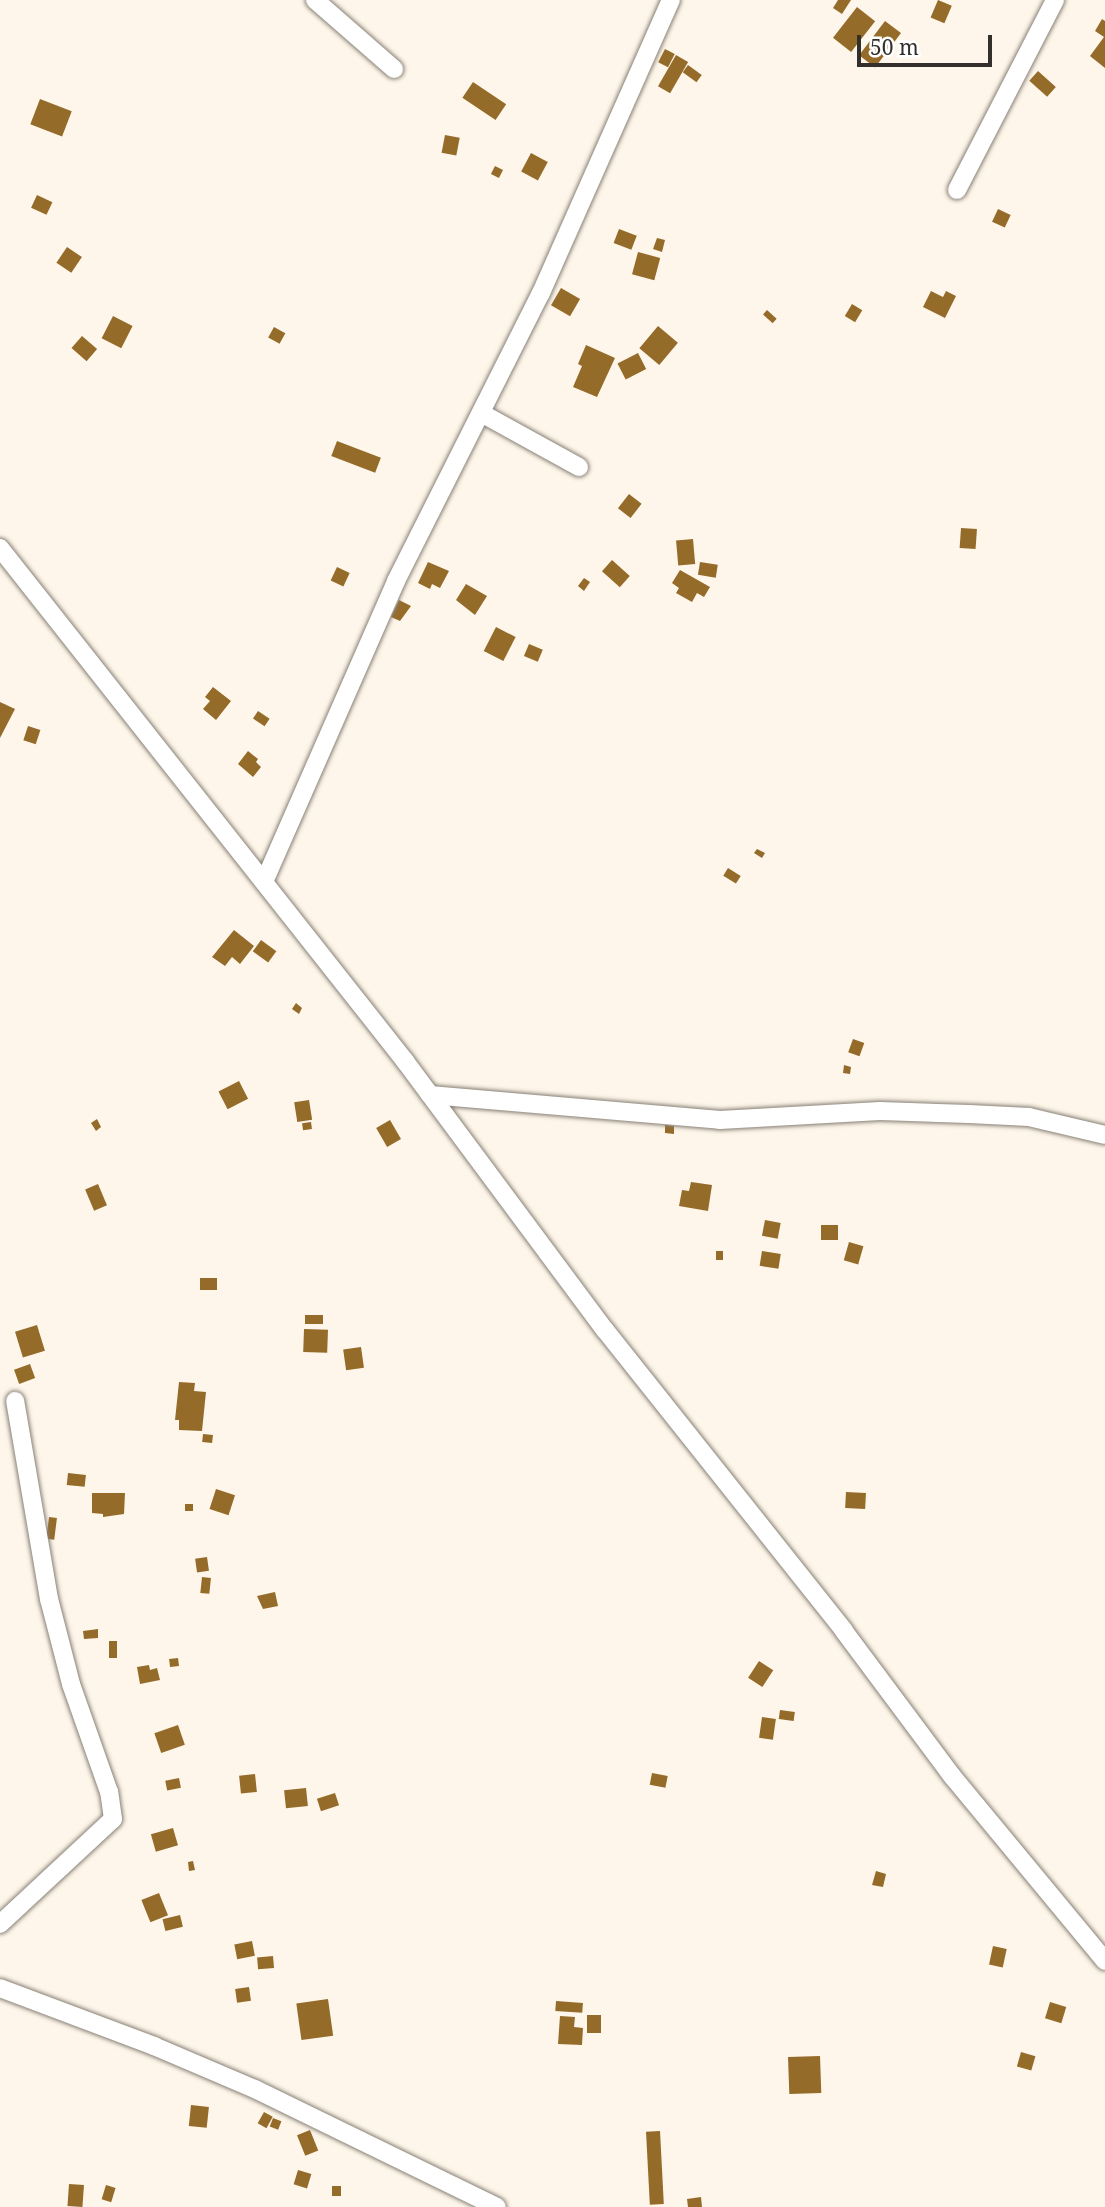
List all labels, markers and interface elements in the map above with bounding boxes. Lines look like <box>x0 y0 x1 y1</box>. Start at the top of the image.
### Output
scale bar <box>860 21 995 65</box>
text: 50 m <box>870 33 919 61</box>

